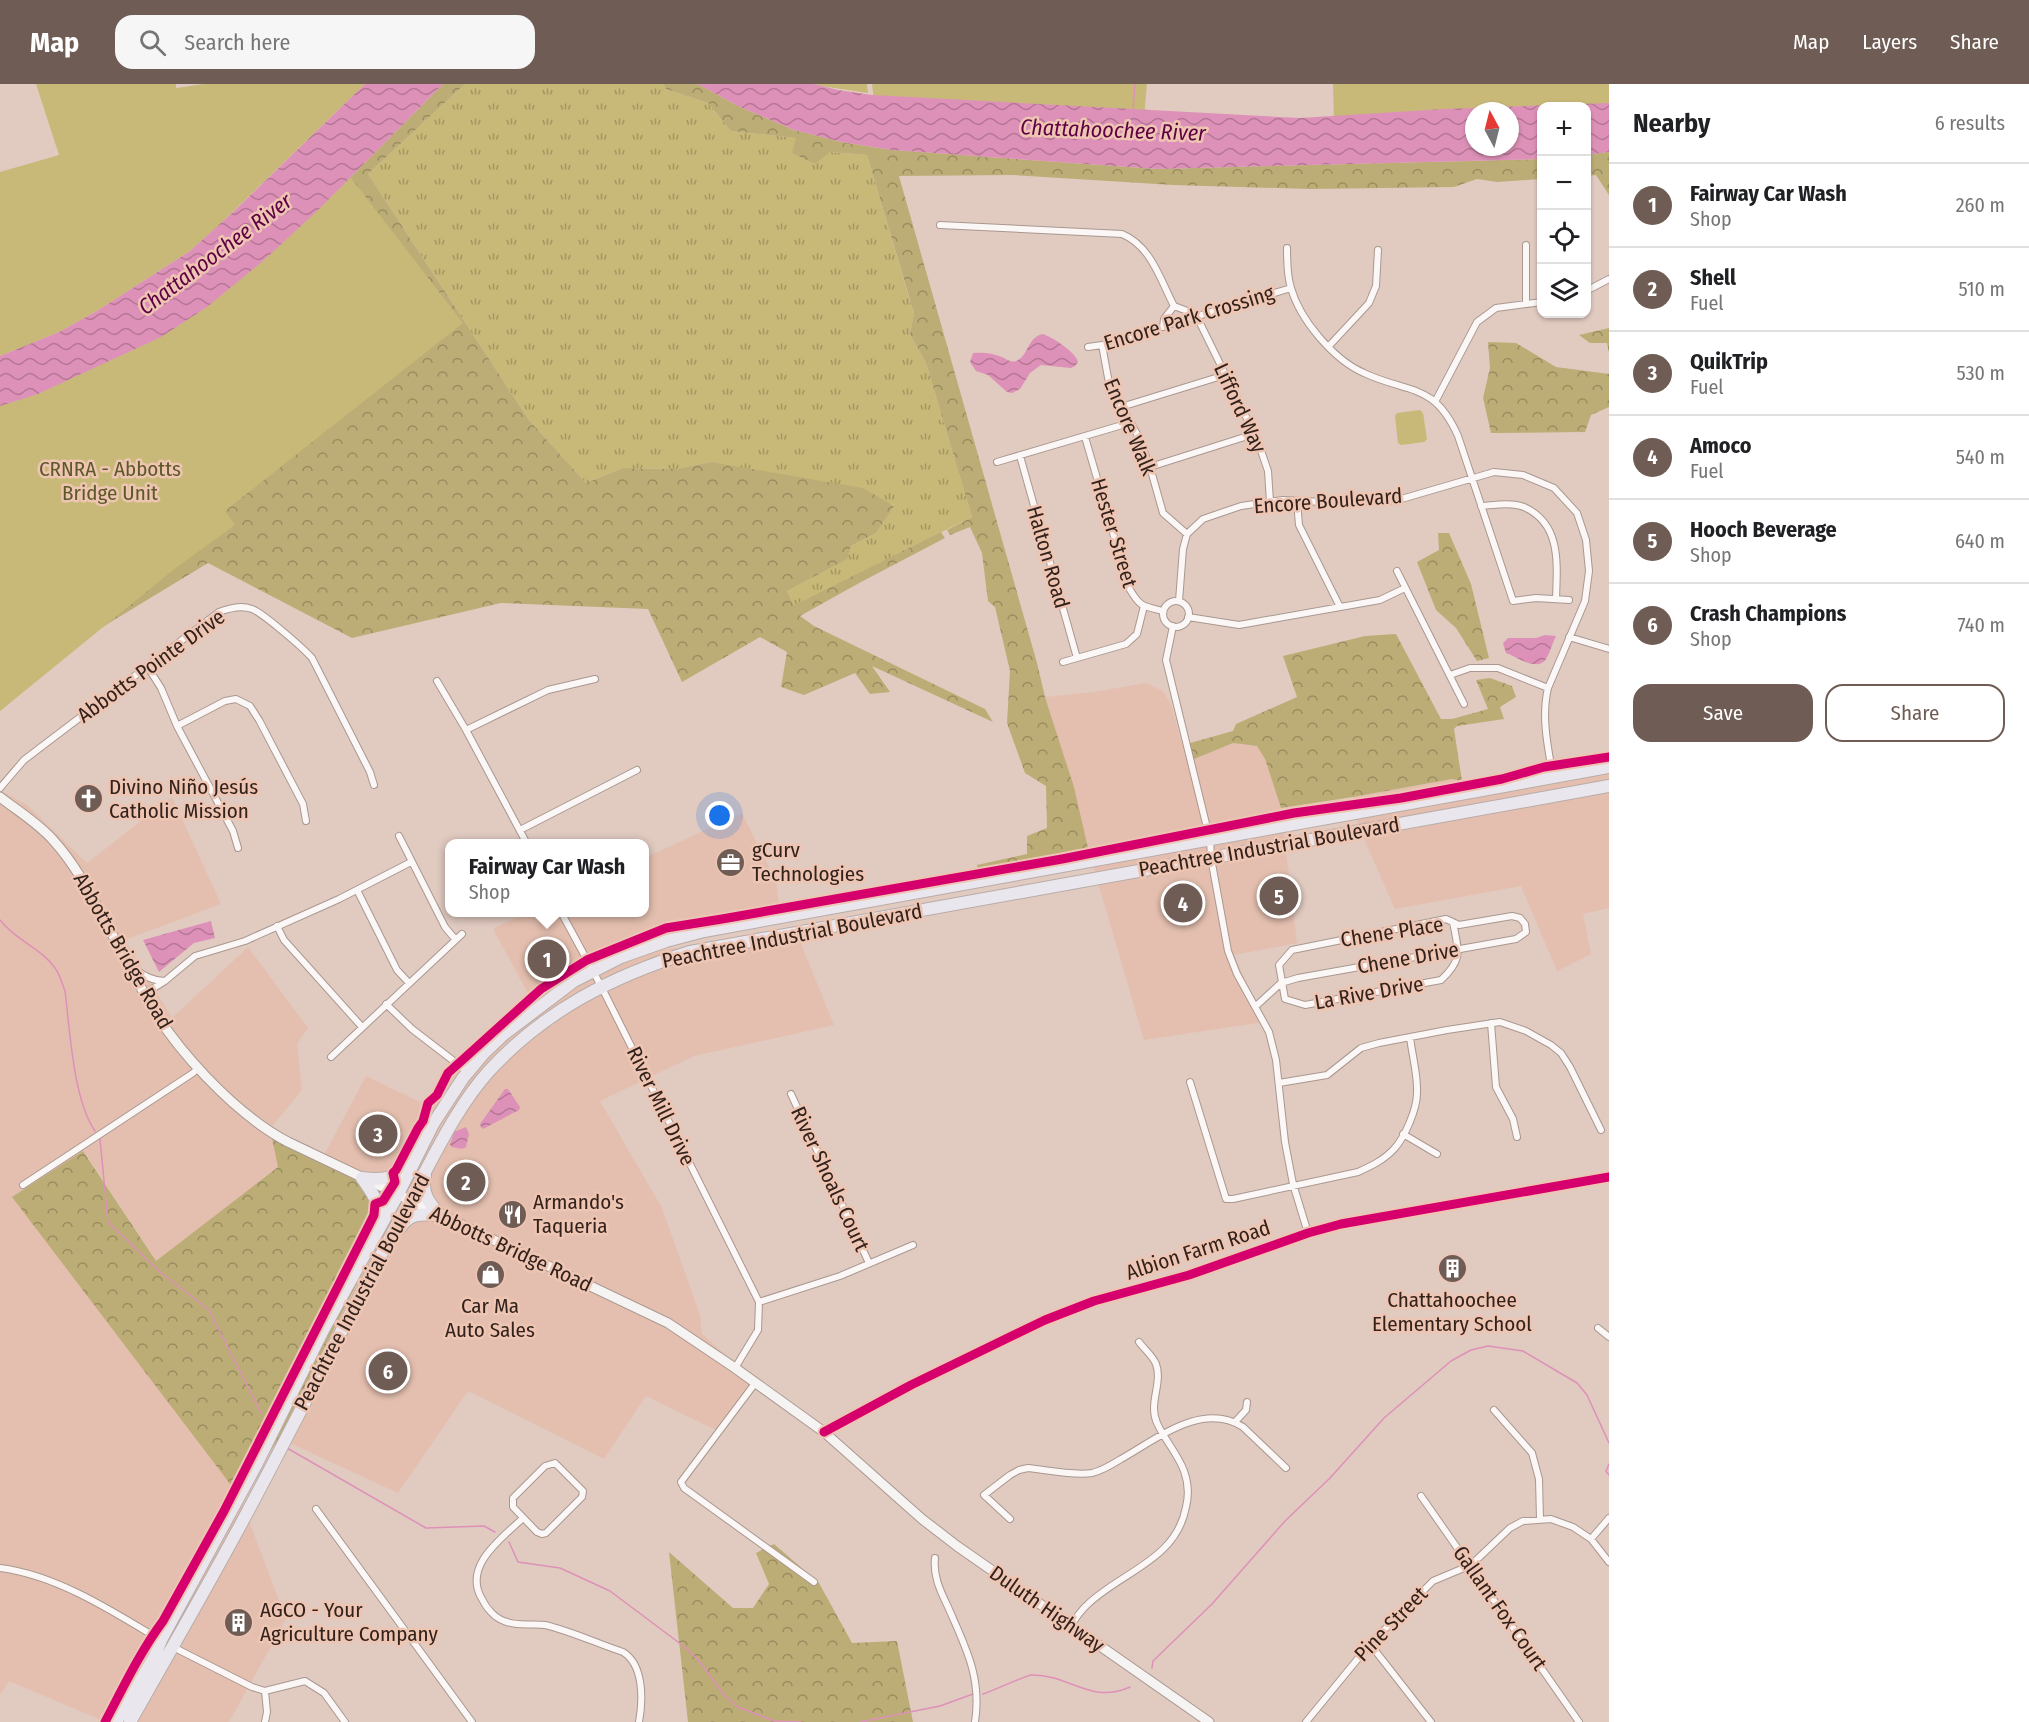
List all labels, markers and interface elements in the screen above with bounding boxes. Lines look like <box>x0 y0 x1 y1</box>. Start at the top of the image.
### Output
search box <box>115 15 535 69</box>
text: Map <box>30 26 79 59</box>
icon: search <box>136 26 169 59</box>
text: Search here <box>184 29 290 56</box>
text: Map <box>1793 29 1829 55</box>
text: Layers <box>1862 29 1917 55</box>
text: Share <box>1950 29 1999 55</box>
north arrow <box>1465 102 1519 156</box>
map controls <box>1537 102 1591 318</box>
button: + <box>1537 102 1591 156</box>
text: Nearby <box>1633 108 1710 139</box>
text: 6 results <box>1935 111 2005 135</box>
water label: Chattahoochee River <box>1020 113 1208 147</box>
button: − <box>1537 156 1591 210</box>
text: Fairway Car Wash <box>1690 180 1847 207</box>
water label: Chattahoochee River <box>133 187 298 321</box>
text: 1 <box>1648 193 1657 217</box>
text: 260 m <box>1956 193 2005 217</box>
text: Shop <box>1690 207 1732 231</box>
button: locate <box>1537 210 1591 264</box>
button: layers <box>1537 264 1591 318</box>
text: Shell <box>1690 264 1736 291</box>
text: 2 <box>1648 277 1657 301</box>
text: 510 m <box>1959 277 2005 301</box>
street label: Encore Park Crossing <box>1101 280 1277 356</box>
text: Fuel <box>1690 291 1724 315</box>
text: QuikTrip <box>1690 348 1768 375</box>
street label: Lifford Way <box>1208 359 1272 457</box>
text: 3 <box>1648 361 1657 385</box>
text: 530 m <box>1956 361 2005 385</box>
street label: Encore Walk <box>1098 375 1162 480</box>
text: Fuel <box>1690 375 1724 399</box>
text: Amoco <box>1690 432 1751 459</box>
text: 4 <box>1647 445 1658 469</box>
text: 540 m <box>1956 445 2005 469</box>
park label: CRNRA - Abbotts Bridge Unit <box>39 456 181 506</box>
text: Fuel <box>1690 459 1724 483</box>
street label: Hester Street <box>1085 475 1143 591</box>
street label: Encore Boulevard <box>1253 483 1403 519</box>
street label: Halton Road <box>1021 503 1075 611</box>
text: Hooch Beverage <box>1690 516 1837 543</box>
text: 5 <box>1648 529 1657 553</box>
text: 640 m <box>1955 529 2005 553</box>
text: Shop <box>1690 543 1732 567</box>
text: Crash Champions <box>1690 600 1846 627</box>
street label: Abbotts Pointe Drive <box>72 604 230 728</box>
text: 6 <box>1647 613 1658 637</box>
text: 740 m <box>1957 613 2005 637</box>
text: Shop <box>1690 627 1732 651</box>
button: Save <box>1633 684 1813 742</box>
button: Share <box>1825 684 2005 742</box>
place label: Divino Niño Jesús Catholic Mission <box>109 774 258 824</box>
church icon: Divino Niño Jesús Catholic Mission <box>72 783 104 815</box>
your location <box>705 801 734 830</box>
street label: Peachtree Industrial Boulevard <box>1136 811 1402 883</box>
place label: gCurv Technologies <box>752 837 864 887</box>
popup <box>445 839 649 917</box>
office icon: gCurv Technologies <box>715 846 747 878</box>
text: Fairway Car Wash <box>469 853 625 880</box>
street label: Abbotts Bridge Road <box>68 868 178 1034</box>
pin: 5 <box>1260 874 1298 918</box>
text: Shop <box>469 880 510 904</box>
pin: 4 <box>1164 880 1202 926</box>
street label: Peachtree Industrial Boulevard <box>660 898 924 974</box>
street label: Chene Place <box>1339 911 1445 953</box>
pin: 1 <box>528 936 566 982</box>
street label: Chene Drive <box>1355 936 1461 980</box>
street label: La Rive Drive <box>1313 971 1425 1015</box>
street label: River Mill Drive <box>621 1042 701 1170</box>
street label: River Shoals Court <box>785 1102 875 1256</box>
pin: 3 <box>358 1112 398 1156</box>
pin: 2 <box>446 1160 486 1204</box>
street label: Peachtree Industrial Boulevard <box>288 1169 436 1415</box>
place label: Armando's Taqueria <box>533 1189 624 1239</box>
restaurant icon: Armando's Taqueria <box>496 1198 528 1230</box>
street label: Abbotts Bridge Road <box>426 1200 596 1298</box>
street label: Albion Farm Road <box>1123 1214 1273 1286</box>
building icon: Chattahoochee Elementary School <box>1436 1253 1468 1285</box>
shop icon: Car Ma Auto Sales <box>474 1259 506 1291</box>
place label: Chattahoochee Elementary School <box>1372 1287 1532 1337</box>
place label: Car Ma Auto Sales <box>445 1293 535 1343</box>
pin: 6 <box>368 1348 408 1394</box>
street label: Gallant Fox Court <box>1447 1541 1553 1675</box>
street label: Duluth Highway <box>985 1560 1110 1659</box>
street label: Pine Street <box>1349 1581 1433 1667</box>
place label: AGCO - Your Agriculture Company <box>260 1597 438 1647</box>
building icon: AGCO - Your Agriculture Company <box>223 1606 255 1638</box>

